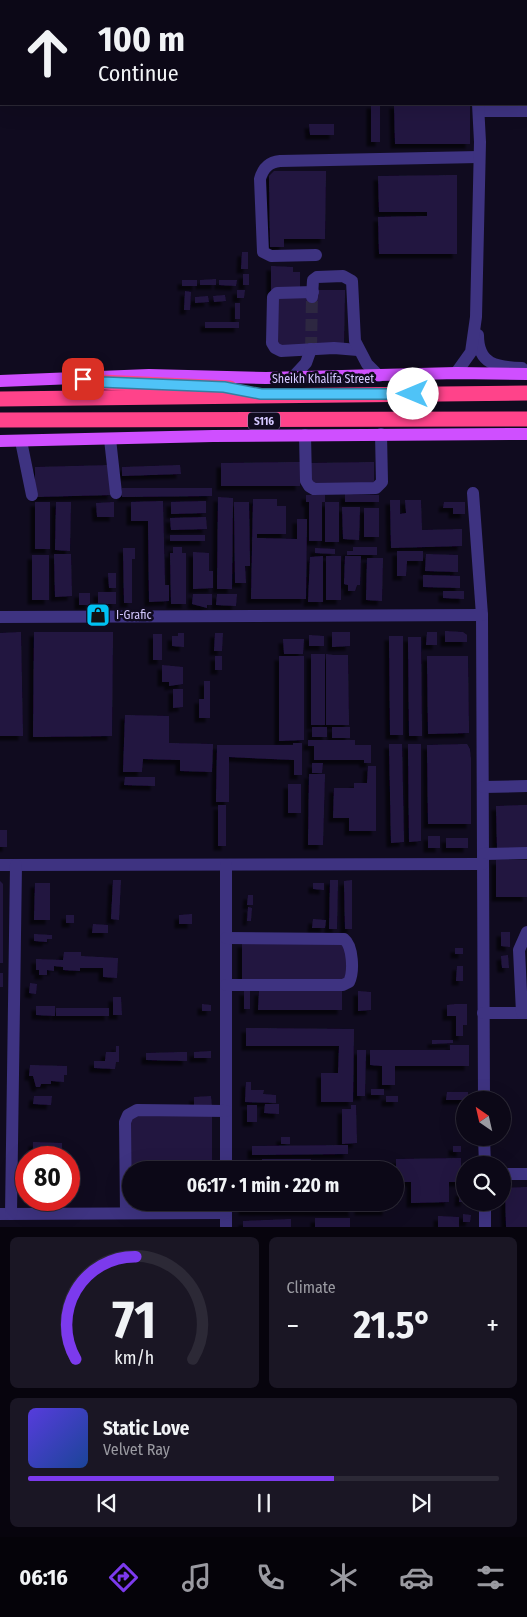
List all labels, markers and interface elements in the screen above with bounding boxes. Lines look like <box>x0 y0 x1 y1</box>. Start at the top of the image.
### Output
text: 100 m <box>98 18 185 60</box>
icon: ahead <box>15 20 80 85</box>
text: Continue <box>98 60 179 87</box>
pin <box>62 358 104 400</box>
icon: arrive <box>69 365 97 393</box>
position arrow <box>386 367 438 419</box>
street label: Sheikh Khalifa Street <box>272 372 374 386</box>
road number: S116 <box>248 412 280 430</box>
shop icon: I-Grafic <box>85 602 111 628</box>
place label: I-Grafic <box>116 608 152 622</box>
north arrow <box>456 1091 511 1146</box>
map controls <box>456 1091 511 1211</box>
speed limit sign: 80 <box>15 1146 80 1211</box>
button: search <box>456 1156 511 1211</box>
text: 06:17 · 1 min · 220 m <box>187 1174 339 1197</box>
text: Climate <box>287 1278 336 1297</box>
text: 71 <box>112 1289 156 1352</box>
text: 21.5° <box>354 1302 432 1348</box>
text: − <box>287 1309 299 1342</box>
text: + <box>486 1309 499 1342</box>
text: km/h <box>114 1347 154 1369</box>
text: Static Love <box>103 1417 190 1440</box>
text: Velvet Ray <box>103 1440 170 1459</box>
icon: previous <box>93 1489 121 1517</box>
icon: pause <box>250 1489 278 1517</box>
icon: next <box>407 1489 435 1517</box>
icon: directions <box>106 1560 141 1595</box>
icon: music <box>179 1560 214 1595</box>
icon: phone <box>253 1560 288 1595</box>
icon: climate <box>326 1560 361 1595</box>
icon: car <box>399 1560 434 1595</box>
icon: filters <box>473 1560 508 1595</box>
text: 06:16 <box>19 1564 68 1591</box>

